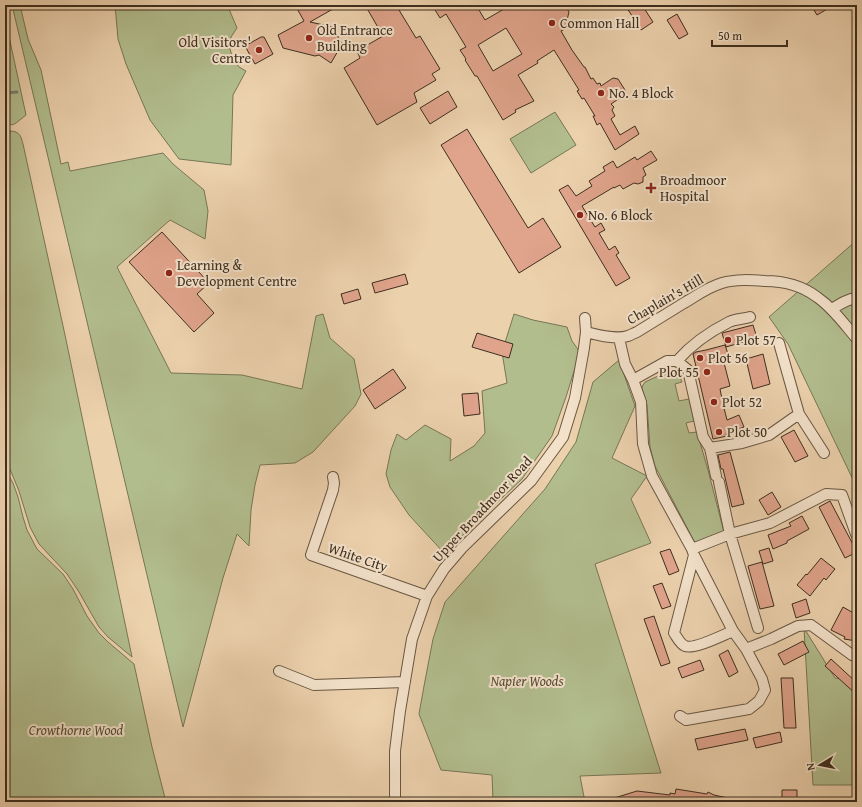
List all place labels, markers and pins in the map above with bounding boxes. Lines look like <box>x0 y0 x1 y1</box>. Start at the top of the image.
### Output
place label: Common Hall <box>560 13 640 33</box>
marker: Common Hall <box>547 18 557 28</box>
place label: Old Entrance Building <box>317 20 393 56</box>
place label: Old Visitors' Centre <box>178 32 251 68</box>
marker: Old Entrance Building <box>304 33 314 43</box>
marker: Old Visitors' Centre <box>254 45 264 55</box>
place label: No. 4 Block <box>609 83 675 103</box>
marker: No. 4 Block <box>596 88 606 98</box>
place label: Broadmoor Hospital <box>660 170 726 206</box>
marker: Broadmoor Hospital <box>645 182 657 194</box>
place label: No. 6 Block <box>588 205 654 225</box>
marker: No. 6 Block <box>575 210 585 220</box>
place label: Learning & Development Centre <box>177 255 297 291</box>
marker: Learning & Development Centre <box>164 268 174 278</box>
place label: Plot 57 <box>736 330 776 350</box>
marker: Plot 57 <box>723 335 733 345</box>
place label: Plot 56 <box>708 348 748 368</box>
marker: Plot 56 <box>695 353 705 363</box>
place label: Plot 55 <box>659 362 699 382</box>
marker: Plot 55 <box>702 367 712 377</box>
place label: Plot 52 <box>722 392 762 412</box>
marker: Plot 52 <box>709 397 719 407</box>
place label: Plot 50 <box>727 422 767 442</box>
marker: Plot 50 <box>714 427 724 437</box>

